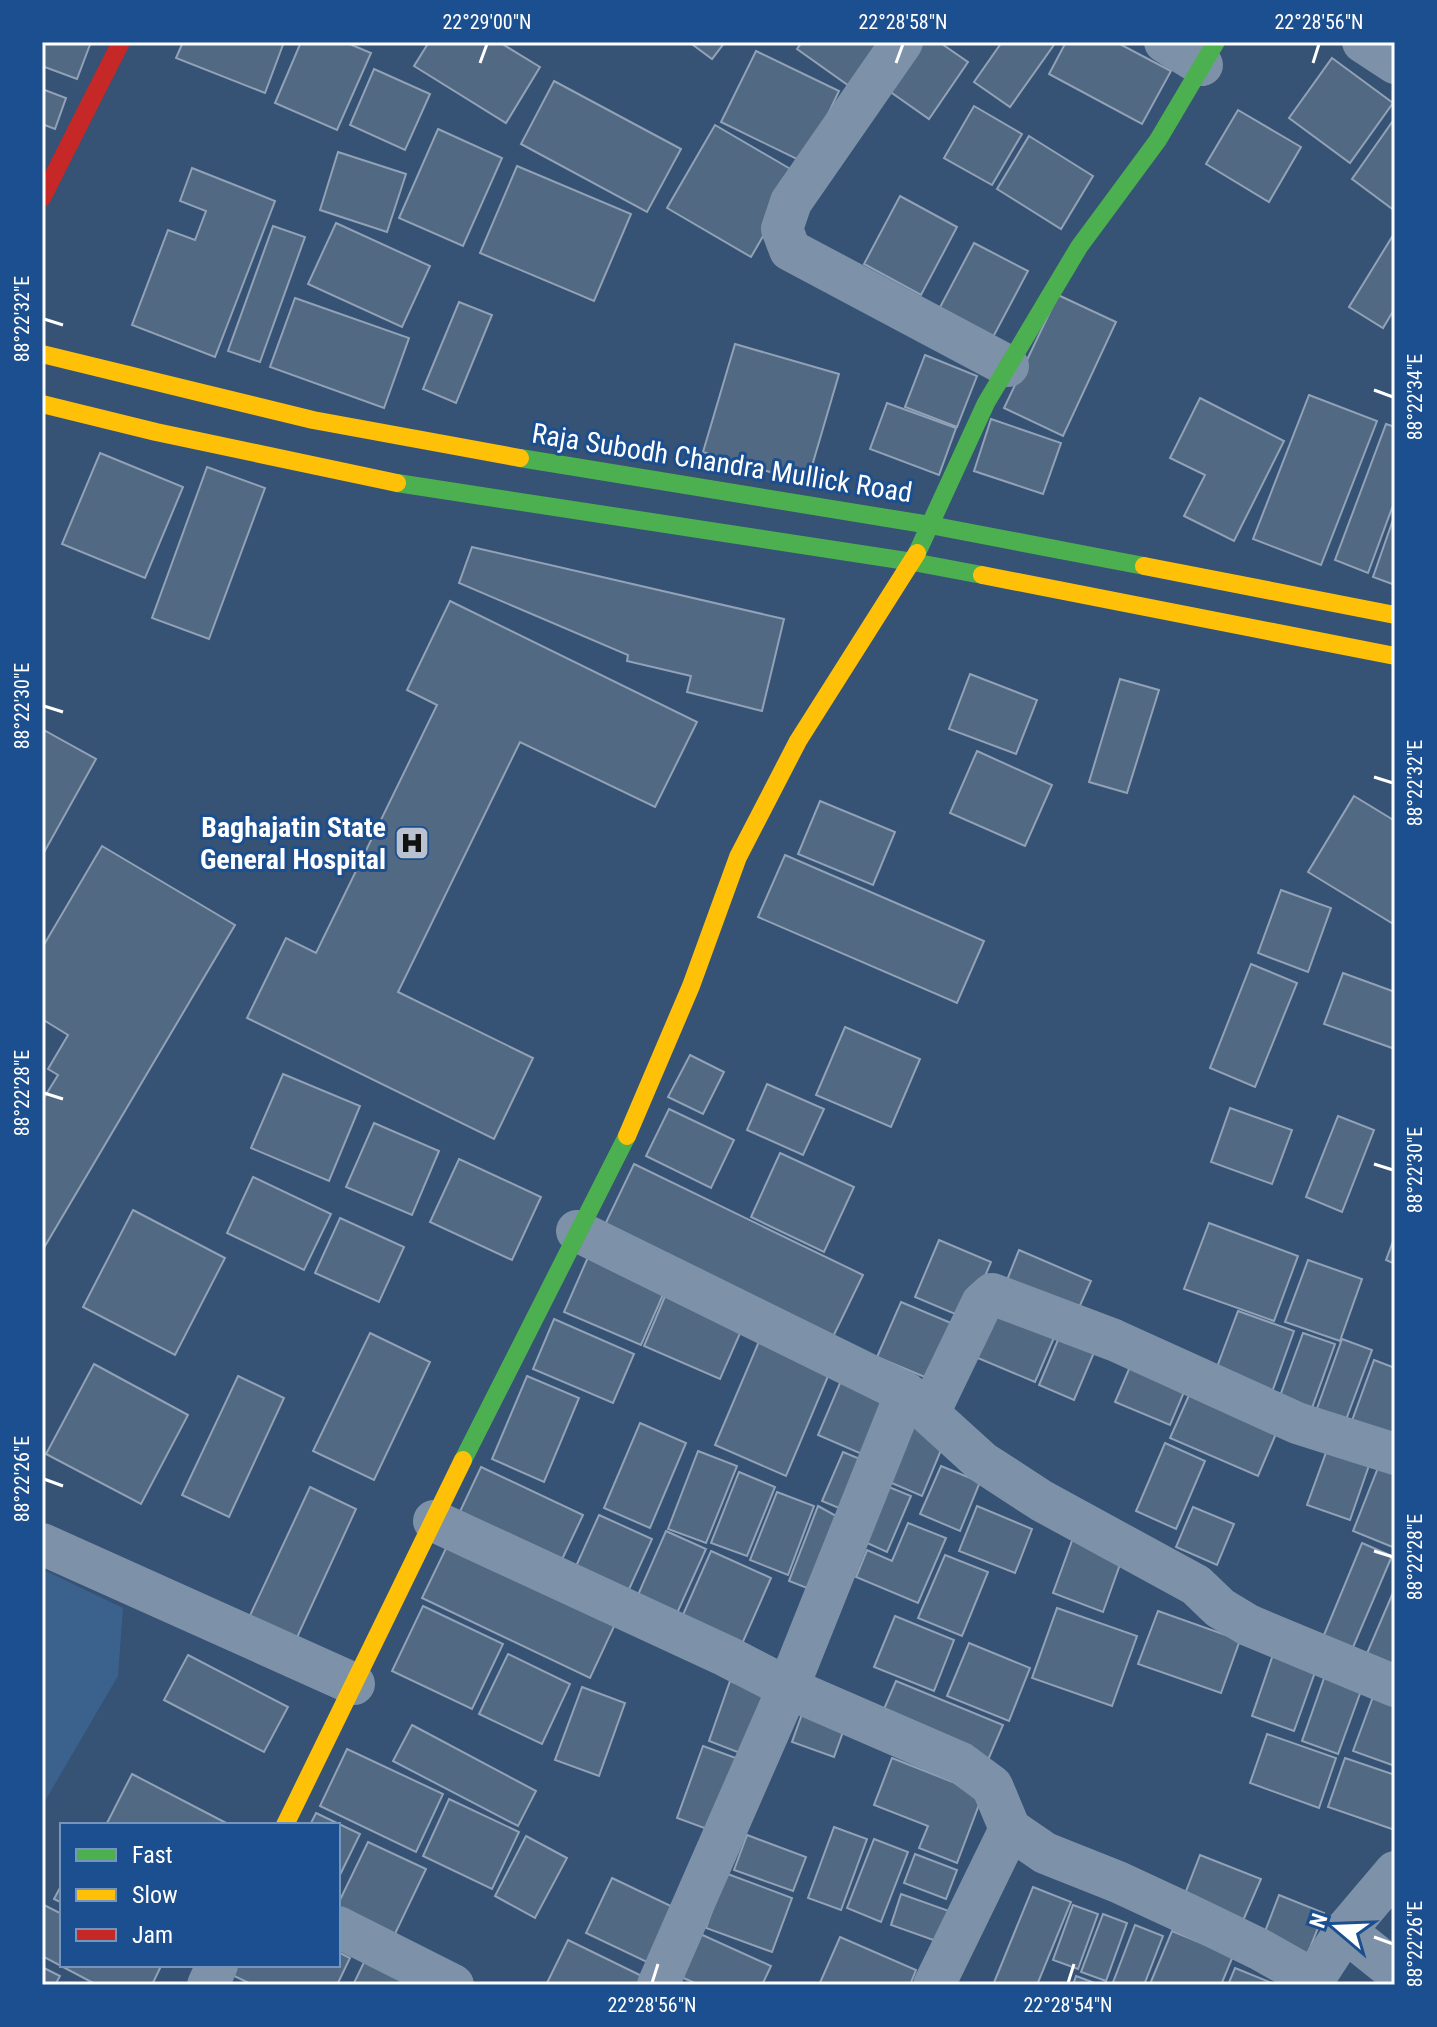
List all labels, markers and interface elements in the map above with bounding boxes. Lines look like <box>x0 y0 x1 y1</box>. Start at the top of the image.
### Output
text: 22°29'00"N <box>442 10 532 34</box>
text: 22°28'58"N <box>858 10 948 34</box>
text: 22°28'56"N <box>1274 10 1364 34</box>
text: 88°22'32"E <box>10 276 34 362</box>
text: 88°22'34"E <box>1403 354 1427 440</box>
street label: Raja Subodh Chandra Mullick Road <box>530 417 914 509</box>
text: 88°22'30"E <box>10 663 34 749</box>
text: 88°22'32"E <box>1403 740 1427 826</box>
place label: Baghajatin State General Hospital <box>200 811 386 876</box>
hospital icon: Baghajatin State General Hospital <box>393 824 431 862</box>
text: 88°22'28"E <box>10 1050 34 1136</box>
text: 88°22'30"E <box>1403 1127 1427 1213</box>
text: 88°22'26"E <box>10 1436 34 1522</box>
text: 88°22'28"E <box>1403 1514 1427 1600</box>
legend <box>60 1823 340 1967</box>
text: Fast <box>132 1841 173 1869</box>
text: Slow <box>132 1881 178 1909</box>
north arrow <box>1297 1887 1377 1967</box>
text: 88°22'26"E <box>1403 1901 1427 1987</box>
text: N <box>1305 1910 1333 1931</box>
text: Jam <box>132 1921 173 1949</box>
text: 22°28'56"N <box>607 1993 697 2017</box>
text: 22°28'54"N <box>1023 1993 1113 2017</box>

